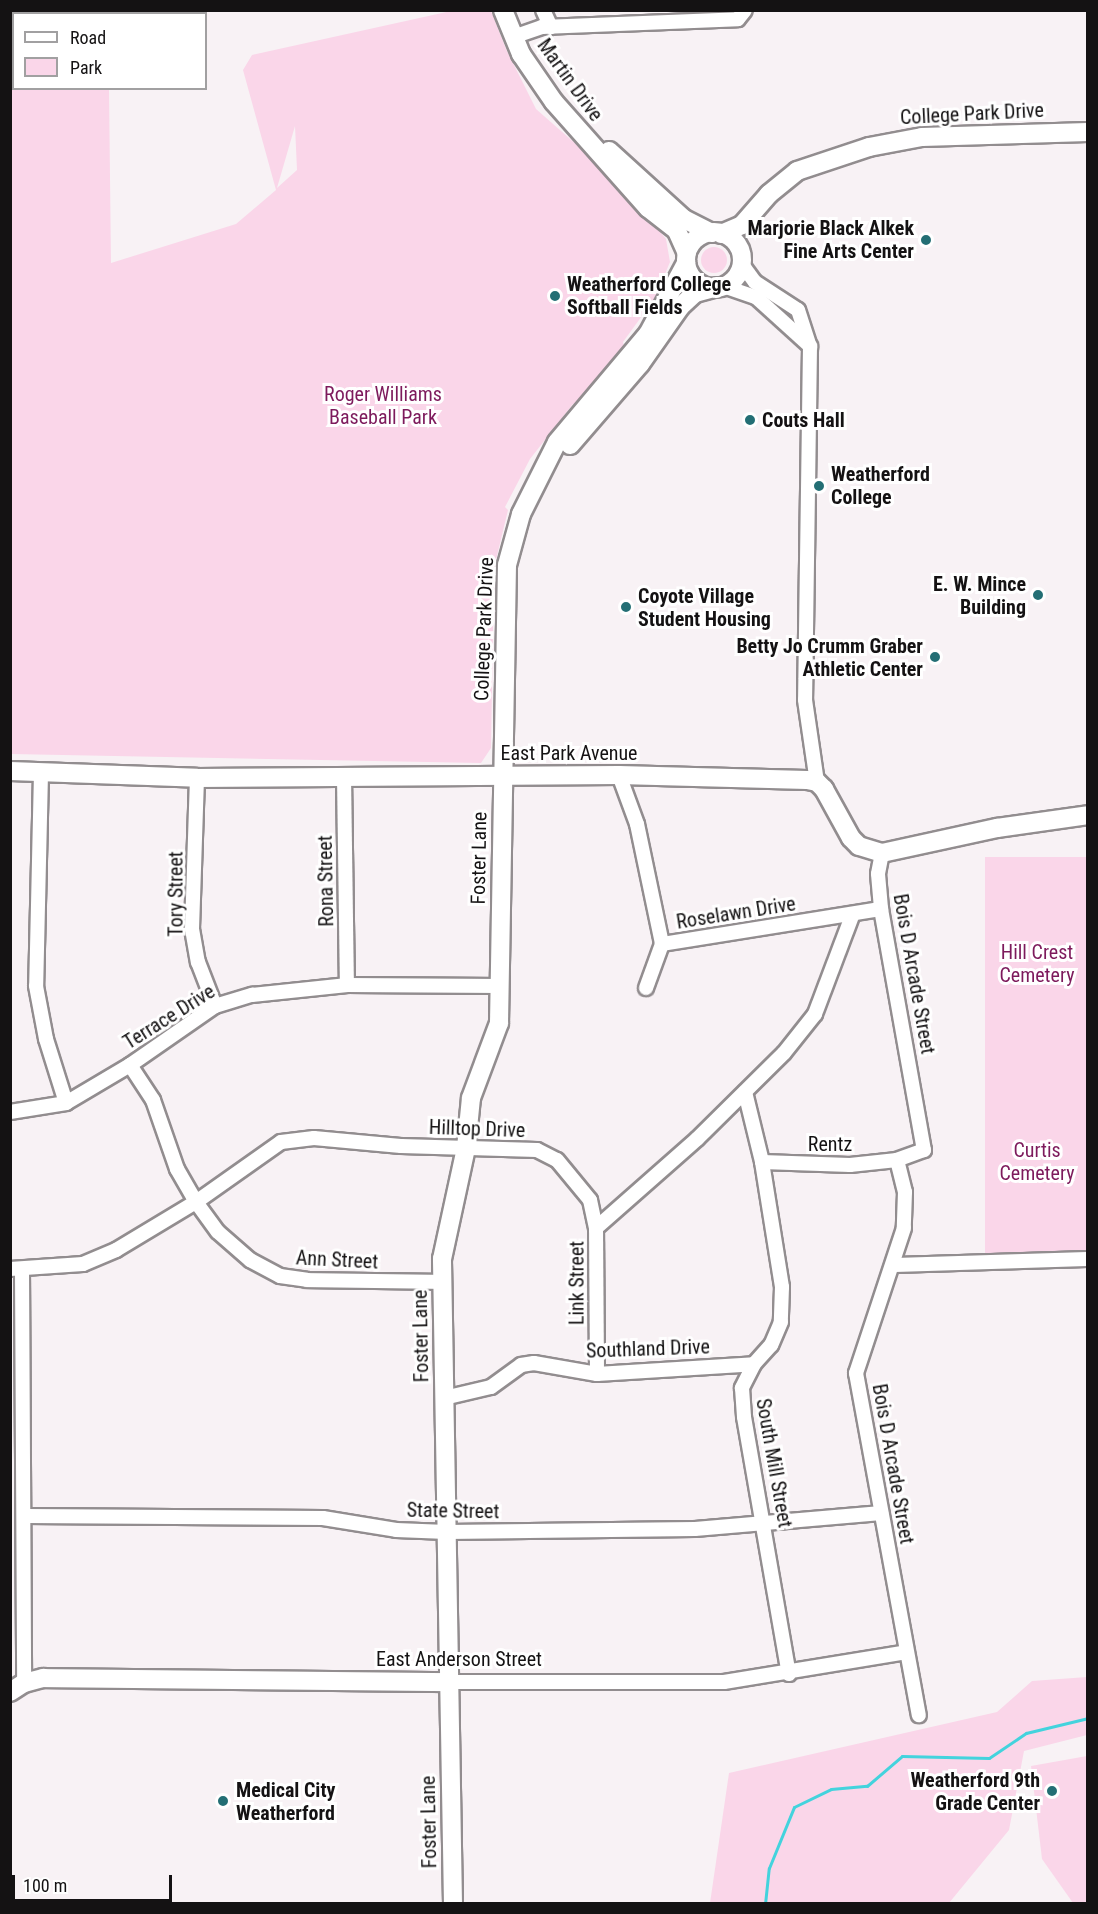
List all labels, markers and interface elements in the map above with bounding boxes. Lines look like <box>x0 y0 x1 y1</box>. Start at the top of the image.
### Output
legend <box>12 12 207 90</box>
text: Road <box>70 27 106 48</box>
street label: Martin Drive <box>532 34 608 126</box>
text: Park <box>70 57 102 78</box>
street label: College Park Drive <box>900 98 1044 130</box>
place label: Marjorie Black Alkek Fine Arts Center <box>748 216 914 263</box>
marker: Marjorie Black Alkek Fine Arts Center <box>919 233 933 247</box>
place label: Weatherford College Softball Fields <box>567 272 731 319</box>
marker: Weatherford College Softball Fields <box>548 289 562 303</box>
park label: Roger Williams Baseball Park <box>324 382 442 429</box>
place label: Couts Hall <box>762 408 845 432</box>
marker: Couts Hall <box>743 413 757 427</box>
place label: Weatherford College <box>831 462 930 509</box>
marker: Weatherford College <box>812 479 826 493</box>
street label: College Park Drive <box>469 557 499 701</box>
place label: E. W. Mince Building <box>933 572 1026 619</box>
place label: Coyote Village Student Housing <box>638 584 771 631</box>
marker: E. W. Mince Building <box>1031 588 1045 602</box>
marker: Coyote Village Student Housing <box>619 600 633 614</box>
place label: Betty Jo Crumm Graber Athletic Center <box>736 634 923 681</box>
marker: Betty Jo Crumm Graber Athletic Center <box>928 650 942 664</box>
street label: East Park Avenue <box>501 741 637 765</box>
street label: Foster Lane <box>466 811 492 905</box>
street label: Rona Street <box>313 835 339 927</box>
street label: Tory Street <box>164 851 188 937</box>
street label: Roselawn Drive <box>675 892 797 934</box>
street label: Bois D Arcade Street <box>888 892 940 1056</box>
park label: Hill Crest Cemetery <box>999 941 1075 988</box>
street label: Terrace Drive <box>119 979 219 1055</box>
street label: Hilltop Drive <box>428 1115 526 1143</box>
street label: Rentz <box>808 1132 852 1156</box>
park label: Curtis Cemetery <box>999 1138 1075 1185</box>
street label: Link Street <box>565 1241 589 1325</box>
street label: Ann Street <box>295 1246 379 1274</box>
street label: Foster Lane <box>408 1289 434 1383</box>
street label: Southland Drive <box>586 1335 710 1363</box>
street label: Bois D Arcade Street <box>867 1382 919 1546</box>
street label: South Mill Street <box>751 1397 797 1529</box>
street label: State Street <box>406 1498 500 1524</box>
street label: East Anderson Street <box>376 1647 542 1671</box>
place label: Weatherford 9th Grade Center <box>910 1768 1040 1815</box>
street label: Foster Lane <box>416 1775 442 1869</box>
place label: Medical City Weatherford <box>236 1778 335 1825</box>
marker: Weatherford 9th Grade Center <box>1045 1784 1059 1798</box>
marker: Medical City Weatherford <box>214 1792 232 1810</box>
scale bar <box>15 1863 176 1901</box>
text: 100 m <box>23 1875 67 1896</box>

